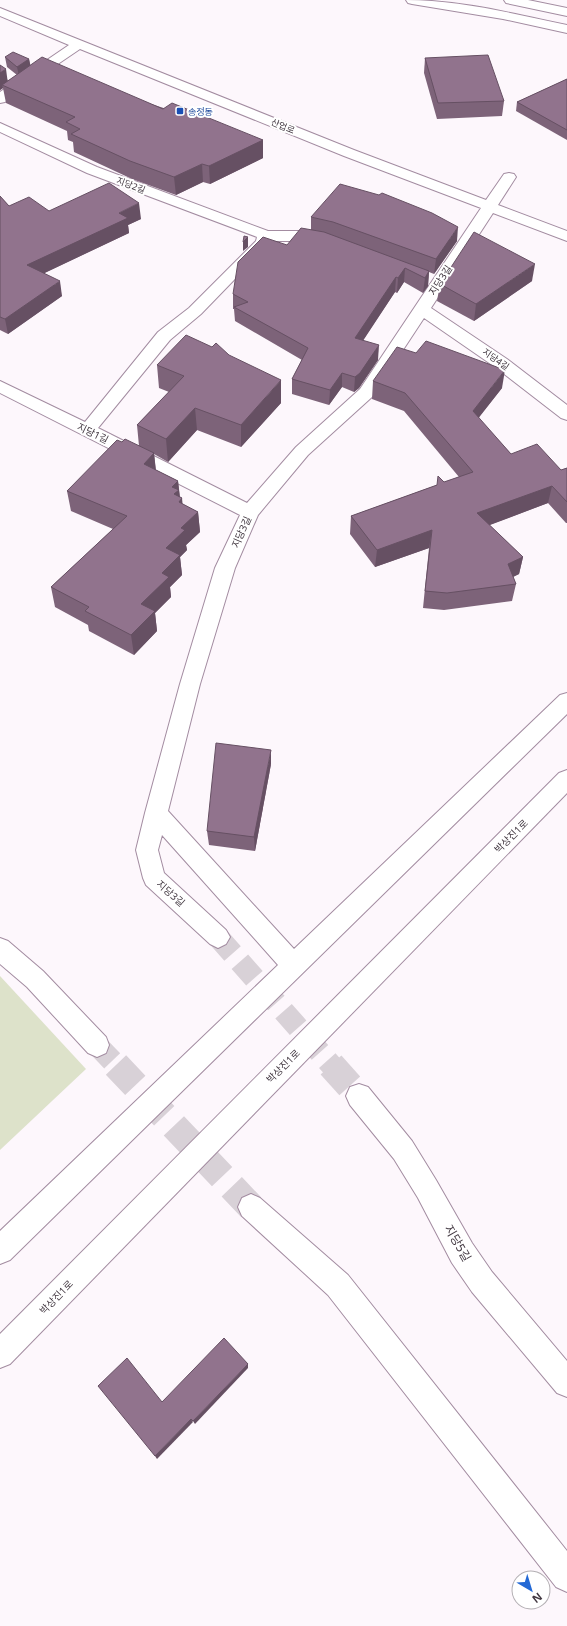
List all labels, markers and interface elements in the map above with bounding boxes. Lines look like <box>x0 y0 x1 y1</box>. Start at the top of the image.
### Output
place label: 송정동 <box>188 105 213 118</box>
marker: 송정동 <box>175 106 185 116</box>
street label: 산업로 <box>269 115 297 137</box>
street label: 지당2길 <box>115 174 147 196</box>
street label: 지당3길 <box>425 262 455 298</box>
street label: 지당4길 <box>480 345 512 373</box>
street label: 지당1길 <box>75 419 111 447</box>
street label: 지당3길 <box>228 514 254 550</box>
street label: 박상진1로 <box>491 816 531 856</box>
street label: 지당3길 <box>154 877 188 909</box>
street label: 박상진1로 <box>263 1046 303 1086</box>
street label: 지당5길 <box>441 1221 475 1265</box>
street label: 박상진1로 <box>36 1277 76 1317</box>
north arrow <box>511 1570 551 1610</box>
text: N <box>529 1590 546 1607</box>

